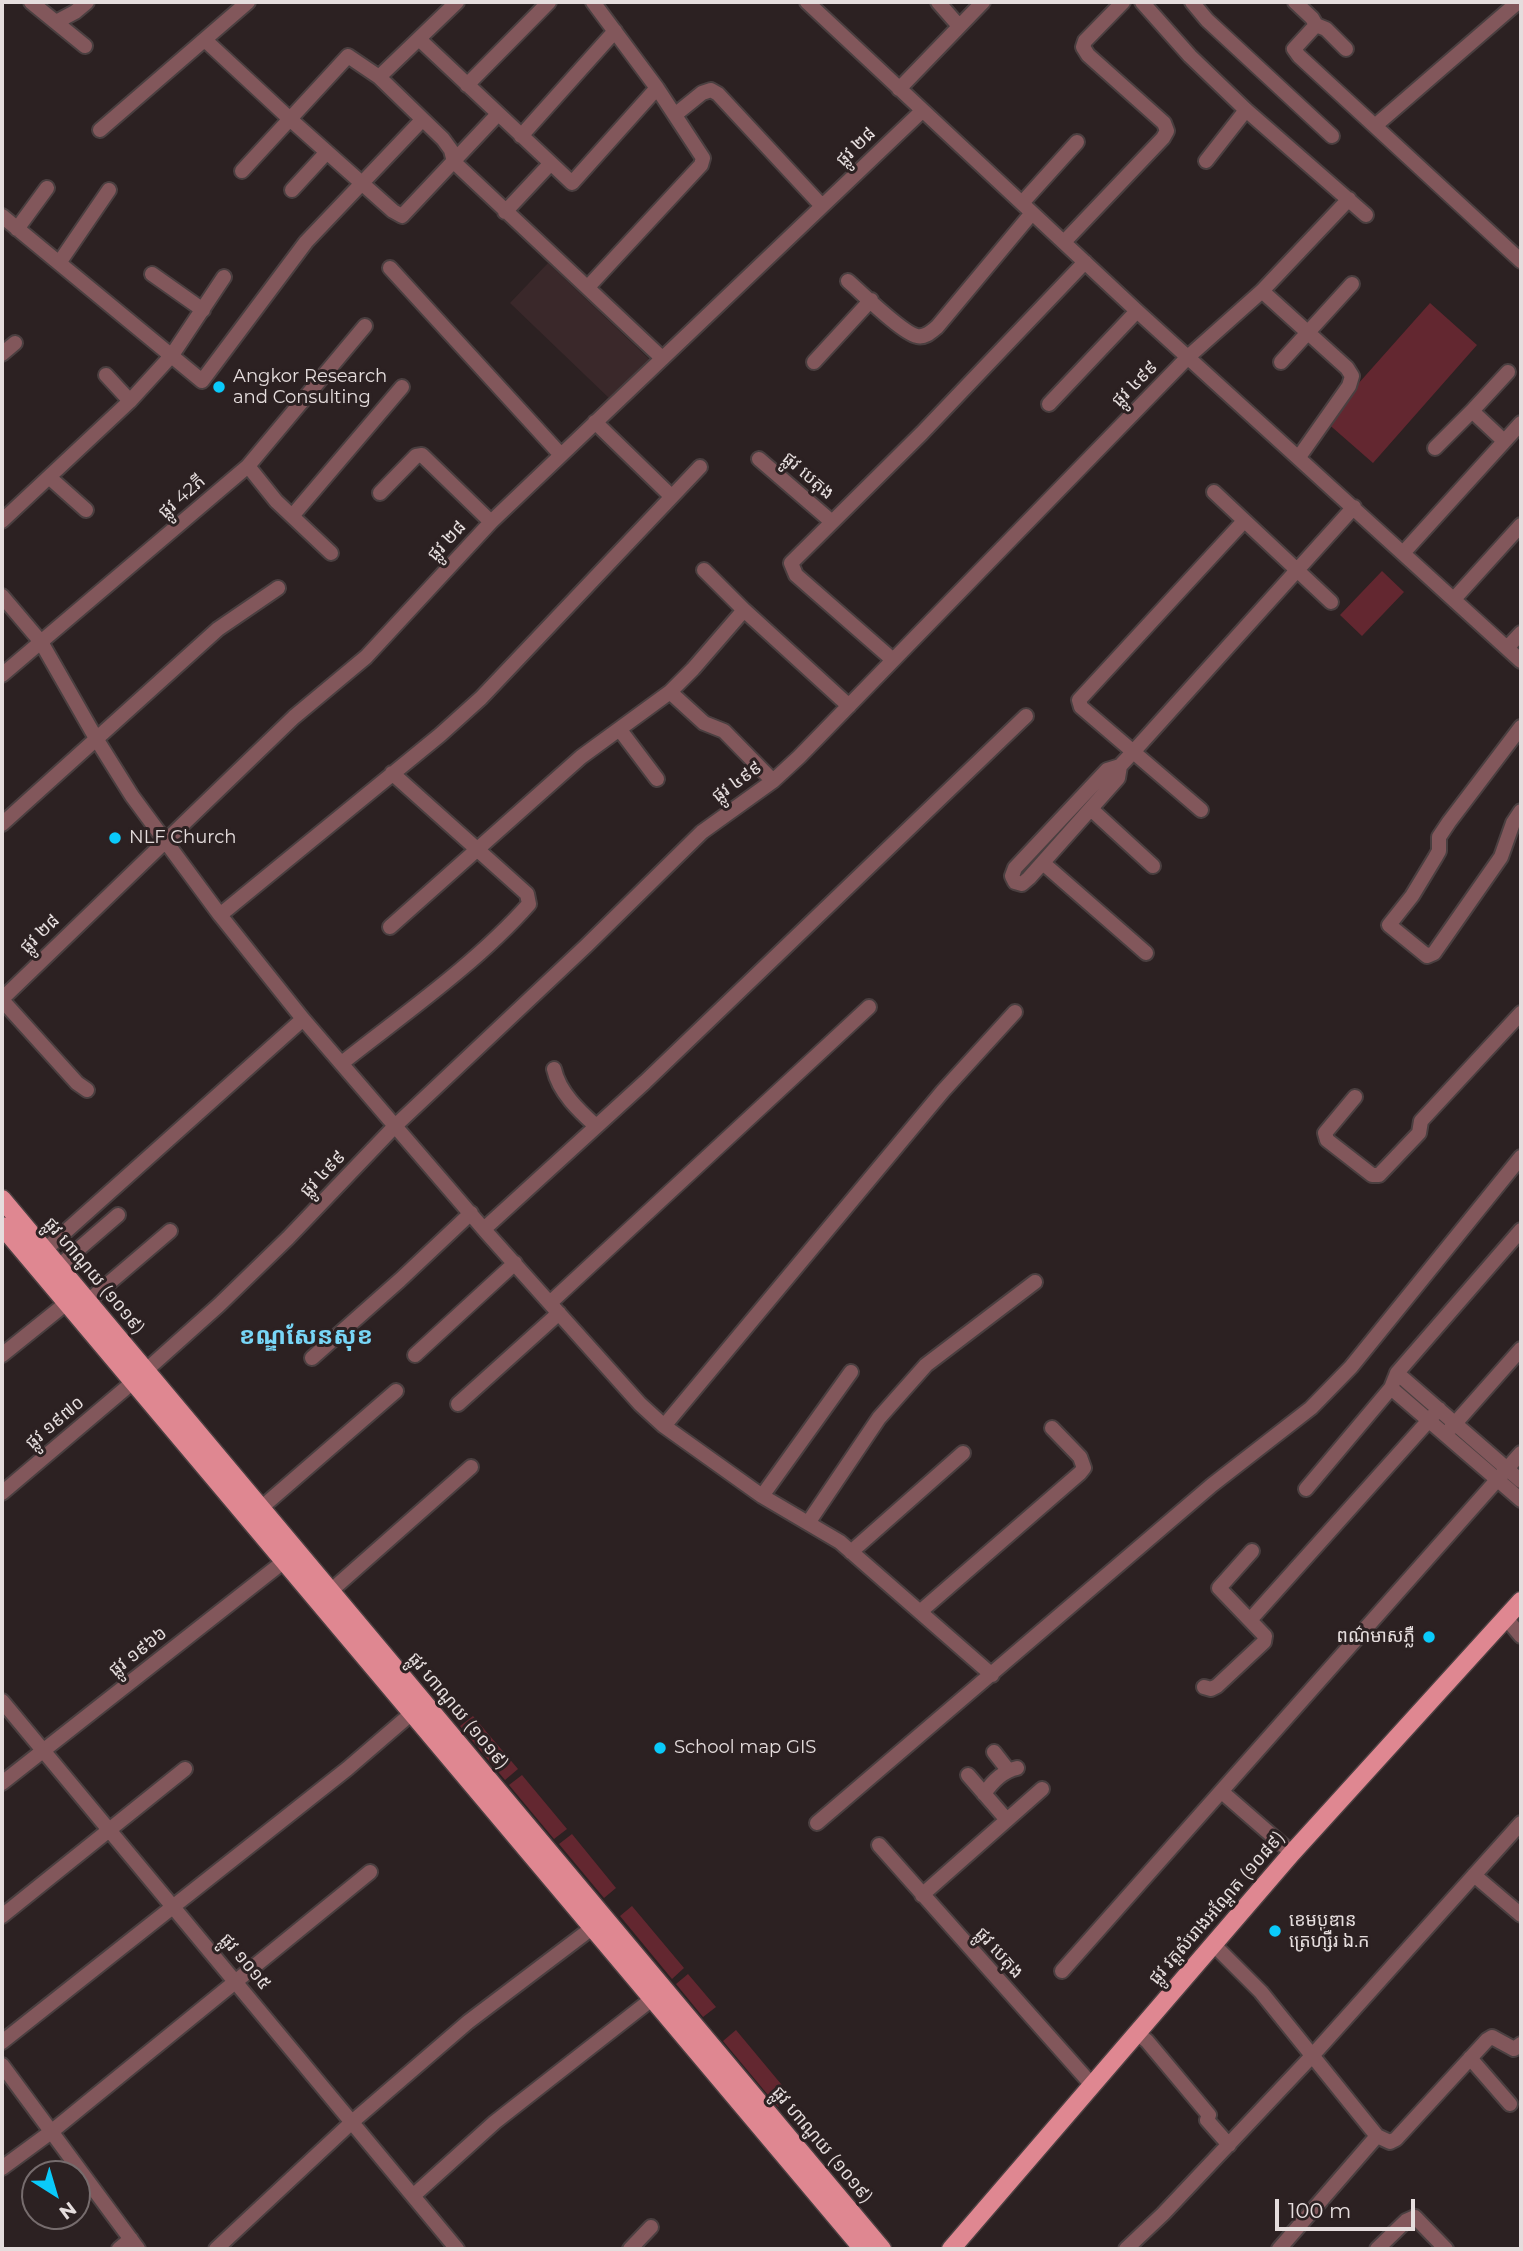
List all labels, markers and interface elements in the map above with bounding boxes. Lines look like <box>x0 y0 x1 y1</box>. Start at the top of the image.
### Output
street label: ផ្លូវ ២៨ <box>832 123 880 171</box>
street label: ផ្លូវ ៤៩៩ <box>1107 356 1163 412</box>
place label: Angkor Research and Consulting <box>233 366 387 408</box>
marker: Angkor Research and Consulting <box>211 379 227 395</box>
street label: ផ្លូវ បេតុង <box>778 448 838 504</box>
street label: ផ្លូវ 42ភី <box>154 471 210 523</box>
street label: ផ្លូវ ២៨ <box>423 516 471 566</box>
street label: ផ្លូវ ៤៩៩ <box>708 757 766 807</box>
place label: NLF Church <box>129 827 237 849</box>
marker: NLF Church <box>107 830 123 846</box>
street label: ផ្លូវ ២៨ <box>16 910 64 958</box>
street label: ផ្លូវ ៤៩៩ <box>296 1146 350 1202</box>
street label: ផ្លូវ ហាណូយ (១០១៩) <box>39 1213 149 1339</box>
district label: ខណ្ឌសែនសុខ <box>239 1323 373 1351</box>
street label: ផ្លូវ ១៩៧០ <box>21 1392 89 1454</box>
street label: ផ្លូវ ១៩៦៦ <box>105 1623 171 1681</box>
place label: ពណ៌មាសភ្លឺ <box>1337 1626 1415 1648</box>
marker: ពណ៌មាសភ្លឺ <box>1421 1629 1437 1645</box>
street label: ផ្លូវ ហាណូយ (១០១៩) <box>403 1648 513 1774</box>
place label: School map GIS <box>674 1737 816 1759</box>
marker: School map GIS <box>652 1740 668 1756</box>
street label: ផ្លូវ វត្តសំរោងអណ្ដែត (១០៨៩) <box>1144 1827 1290 1989</box>
place label: ខេមបូឌាន ត្រេហ្សឺរ ឯ.ក <box>1289 1910 1370 1952</box>
street label: ផ្លូវ បេតុង <box>970 1923 1028 1983</box>
marker: ខេមបូឌាន ត្រេហ្សឺរ ឯ.ក <box>1267 1923 1283 1939</box>
street label: ផ្លូវ ១០១៥ <box>215 1929 275 1995</box>
street label: ផ្លូវ ហាណូយ (១០១៩) <box>767 2082 877 2208</box>
north arrow <box>21 2160 91 2230</box>
scale bar <box>1278 2184 1418 2228</box>
text: N <box>55 2197 81 2224</box>
text: 100 m <box>1288 2198 1351 2223</box>

